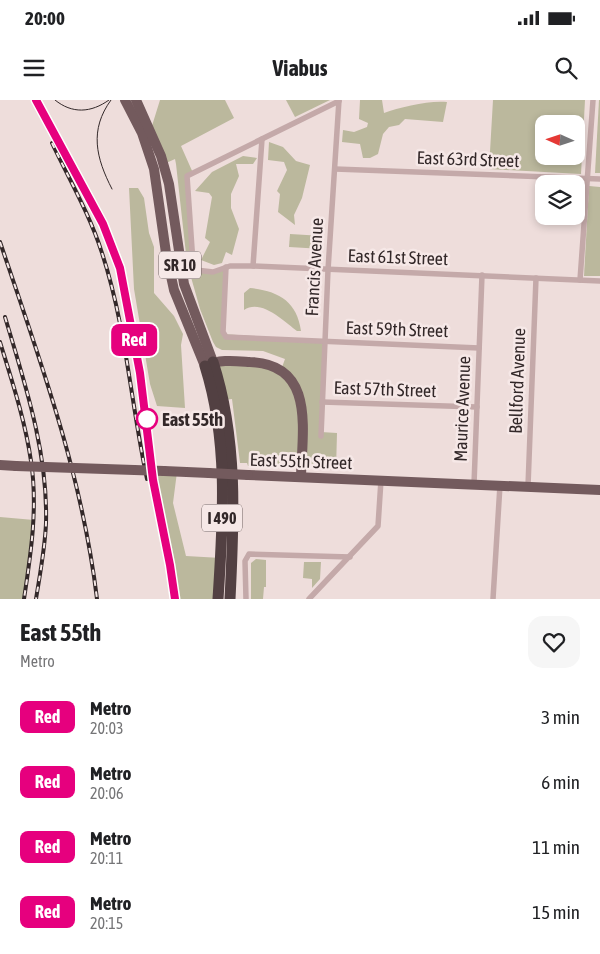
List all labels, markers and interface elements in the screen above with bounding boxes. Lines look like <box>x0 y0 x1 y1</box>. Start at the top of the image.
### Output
text: 20:00 <box>25 7 65 29</box>
icon: menu <box>20 54 48 82</box>
icon: search <box>552 54 580 82</box>
text: Viabus <box>273 55 327 81</box>
north arrow <box>535 115 585 165</box>
map controls <box>535 115 585 225</box>
street label: East 63rd Street <box>416 147 520 171</box>
button: layers <box>535 175 585 225</box>
street label: Francis Avenue <box>301 217 327 317</box>
street label: East 61st Street <box>347 245 449 269</box>
road number: SR 10 <box>159 252 201 278</box>
street label: East 59th Street <box>345 317 449 341</box>
line badge: Red <box>105 324 163 356</box>
street label: Bellford Avenue <box>505 328 529 434</box>
text: Red <box>121 329 147 350</box>
street label: Maurice Avenue <box>450 356 474 462</box>
street label: East 57th Street <box>333 377 437 401</box>
marker: East 55th <box>136 408 158 430</box>
place label: East 55th <box>162 409 223 430</box>
street label: East 55th Street <box>249 449 353 473</box>
road number: I 490 <box>202 504 242 532</box>
button: heart <box>528 616 580 668</box>
text: East 55th <box>20 619 101 646</box>
text: Metro <box>20 652 55 670</box>
text: Metro <box>90 697 131 719</box>
text: Red <box>35 706 60 727</box>
text: 3 min <box>541 706 580 728</box>
text: 20:03 <box>90 719 124 737</box>
text: Metro <box>90 762 131 784</box>
text: Red <box>35 771 60 792</box>
text: 6 min <box>541 771 580 793</box>
text: 20:06 <box>90 784 124 802</box>
text: Metro <box>90 827 131 849</box>
text: Red <box>35 836 60 857</box>
text: 11 min <box>532 836 580 858</box>
text: 20:11 <box>90 849 123 867</box>
text: Metro <box>90 892 131 914</box>
text: Red <box>35 901 60 922</box>
text: 15 min <box>532 901 580 923</box>
text: 20:15 <box>90 914 123 932</box>

